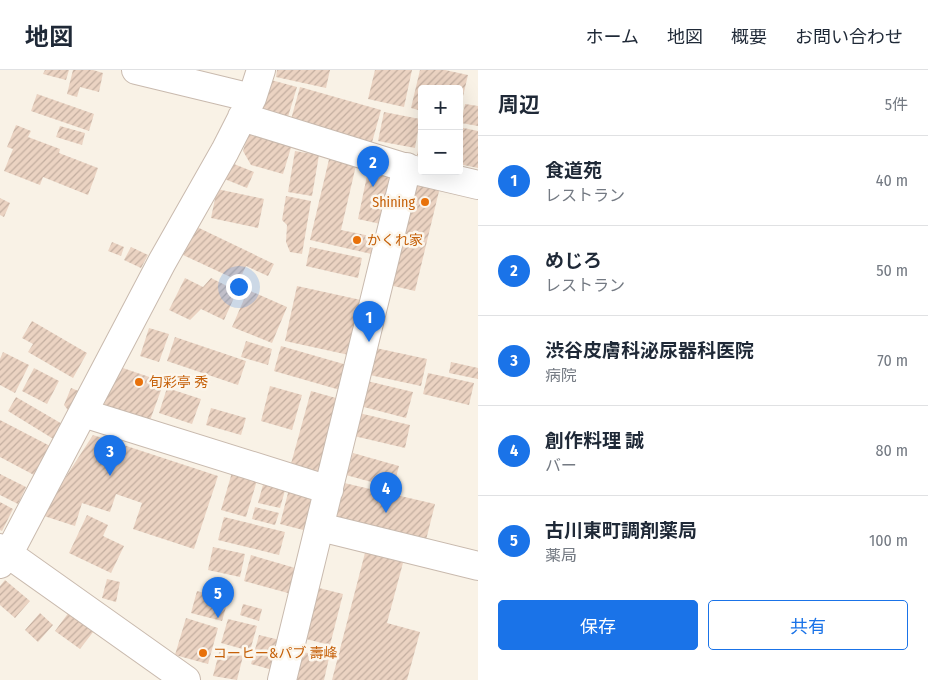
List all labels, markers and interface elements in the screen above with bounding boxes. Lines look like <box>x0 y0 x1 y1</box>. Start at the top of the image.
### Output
text: 地図 <box>25 23 73 51</box>
text: ホーム <box>586 26 639 48</box>
text: 地図 <box>667 26 703 48</box>
text: 概要 <box>731 26 767 48</box>
text: お問い合わせ <box>795 26 903 48</box>
map controls <box>418 85 463 175</box>
button: + <box>418 85 463 130</box>
text: 周辺 <box>498 92 540 118</box>
text: 5件 <box>885 95 908 114</box>
button: − <box>418 130 463 175</box>
pin: 2 <box>357 146 389 187</box>
text: 食道苑 <box>545 159 602 182</box>
text: 1 <box>511 171 517 190</box>
text: 40 m <box>876 171 908 190</box>
text: レストラン <box>545 186 625 205</box>
place label: Shining <box>372 194 415 211</box>
marker: Shining <box>419 196 431 208</box>
place label: かくれ家 <box>367 232 423 249</box>
marker: かくれ家 <box>351 234 363 246</box>
text: めじろ <box>545 249 602 272</box>
text: 2 <box>510 261 518 280</box>
text: 50 m <box>876 261 908 280</box>
your location <box>226 274 252 300</box>
text: レストラン <box>545 276 625 295</box>
pin: 1 <box>353 301 385 342</box>
text: 渋谷皮膚科泌尿器科医院 <box>545 339 754 362</box>
text: 3 <box>510 351 518 370</box>
text: 70 m <box>877 351 908 370</box>
text: 病院 <box>545 366 577 385</box>
place label: 旬彩亭 秀 <box>149 374 208 391</box>
marker: 旬彩亭 秀 <box>133 376 145 388</box>
text: 創作料理 誠 <box>545 429 644 452</box>
pin: 3 <box>94 435 126 476</box>
text: 4 <box>510 441 518 460</box>
text: 80 m <box>876 441 908 460</box>
text: バー <box>545 456 577 475</box>
pin: 4 <box>370 472 402 513</box>
text: 古川東町調剤薬局 <box>545 519 697 542</box>
text: 5 <box>510 531 518 550</box>
text: 100 m <box>869 531 908 550</box>
text: 薬局 <box>545 546 577 565</box>
pin: 5 <box>202 577 234 618</box>
button: 保存 <box>498 600 698 650</box>
button: 共有 <box>708 600 908 650</box>
place label: コーヒー&パブ 壽峰 <box>213 645 338 662</box>
marker: コーヒー&パブ 壽峰 <box>197 647 209 659</box>

